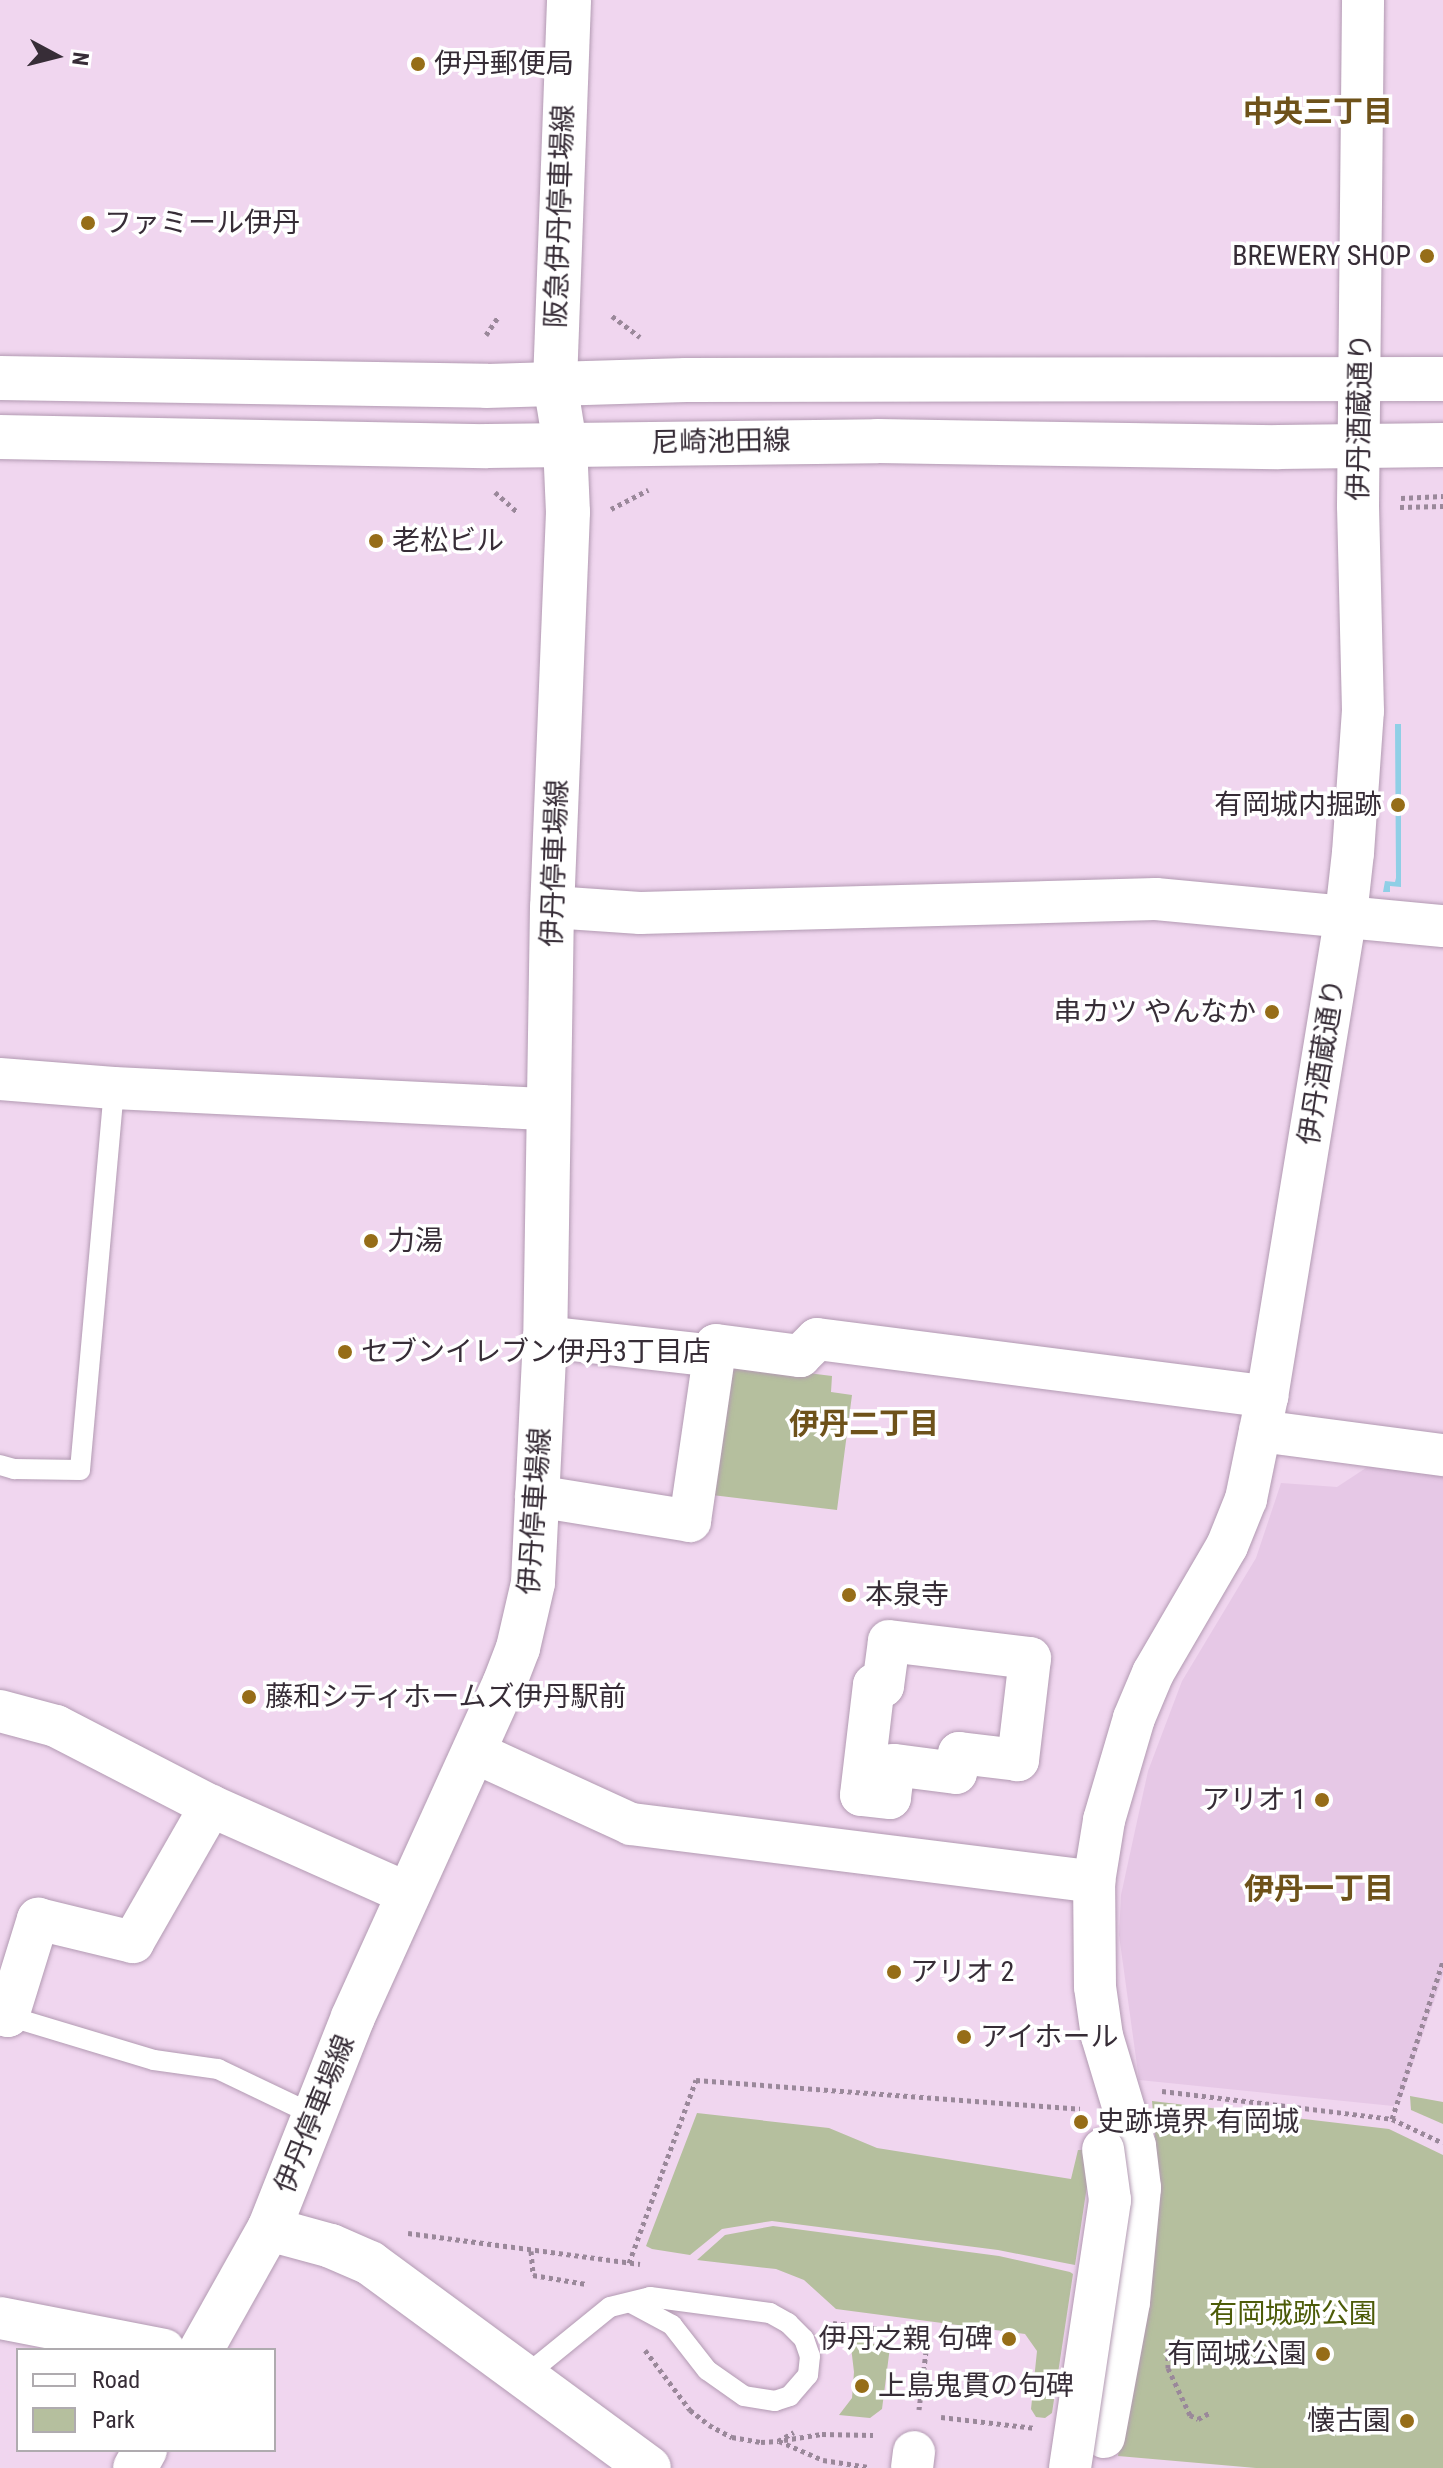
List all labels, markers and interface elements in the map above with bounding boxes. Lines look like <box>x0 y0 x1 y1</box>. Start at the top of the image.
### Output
north arrow <box>16 16 96 96</box>
place label: 伊丹郵便局 <box>434 47 574 81</box>
text: N <box>67 51 94 67</box>
marker: 伊丹郵便局 <box>409 55 427 73</box>
district label: 中央三丁目 <box>1243 94 1393 130</box>
street label: 阪急伊丹停車場線 <box>539 103 581 329</box>
place label: ファミール伊丹 <box>104 206 300 240</box>
marker: ファミール伊丹 <box>79 214 97 232</box>
place label: BREWERY SHOP <box>1232 239 1411 273</box>
marker: BREWERY SHOP <box>1418 247 1436 265</box>
street label: 伊丹酒蔵通り <box>1342 333 1378 501</box>
street label: 尼崎池田線 <box>651 424 791 460</box>
place label: 老松ビル <box>392 524 504 558</box>
marker: 老松ビル <box>367 532 385 550</box>
street label: 伊丹停車場線 <box>535 778 575 948</box>
place label: 有岡城内掘跡 <box>1214 788 1382 822</box>
marker: 有岡城内掘跡 <box>1389 796 1407 814</box>
street label: 伊丹酒蔵通り <box>1292 976 1352 1148</box>
place label: 串カツ やんなか <box>1054 995 1256 1029</box>
marker: 串カツ やんなか <box>1263 1003 1281 1021</box>
place label: 力湯 <box>387 1224 443 1258</box>
marker: 力湯 <box>362 1232 380 1250</box>
place label: セブンイレブン伊丹3丁目店 <box>361 1335 711 1369</box>
marker: セブンイレブン伊丹3丁目店 <box>336 1343 354 1361</box>
district label: 伊丹二丁目 <box>789 1406 939 1442</box>
street label: 伊丹停車場線 <box>512 1426 558 1596</box>
place label: 本泉寺 <box>865 1578 949 1612</box>
marker: 本泉寺 <box>840 1586 858 1604</box>
place label: 藤和シティホームズ伊丹駅前 <box>265 1680 629 1714</box>
marker: 藤和シティホームズ伊丹駅前 <box>240 1688 258 1706</box>
place label: アリオ 1 <box>1202 1783 1306 1817</box>
marker: アリオ 1 <box>1313 1791 1331 1809</box>
district label: 伊丹一丁目 <box>1244 1871 1394 1907</box>
place label: アリオ 2 <box>910 1955 1014 1989</box>
marker: アリオ 2 <box>885 1963 903 1981</box>
place label: アイホール <box>980 2020 1120 2054</box>
marker: アイホール <box>955 2028 973 2046</box>
street label: 伊丹停車場線 <box>268 2030 362 2198</box>
place label: 史跡境界 有岡城 <box>1097 2105 1299 2139</box>
marker: 史跡境界 有岡城 <box>1072 2113 1090 2131</box>
park label: 有岡城跡公園 <box>1209 2297 1377 2331</box>
place label: 伊丹之親 句碑 <box>819 2322 993 2356</box>
marker: 伊丹之親 句碑 <box>1000 2330 1018 2348</box>
place label: 有岡城公園 <box>1167 2337 1307 2371</box>
marker: 有岡城公園 <box>1314 2345 1332 2363</box>
legend <box>16 2348 276 2452</box>
text: Road <box>92 2366 140 2394</box>
place label: 上島鬼貫の句碑 <box>878 2369 1074 2403</box>
marker: 上島鬼貫の句碑 <box>853 2377 871 2395</box>
place label: 懐古園 <box>1307 2404 1391 2438</box>
text: Park <box>92 2406 135 2434</box>
marker: 懐古園 <box>1398 2412 1416 2430</box>

